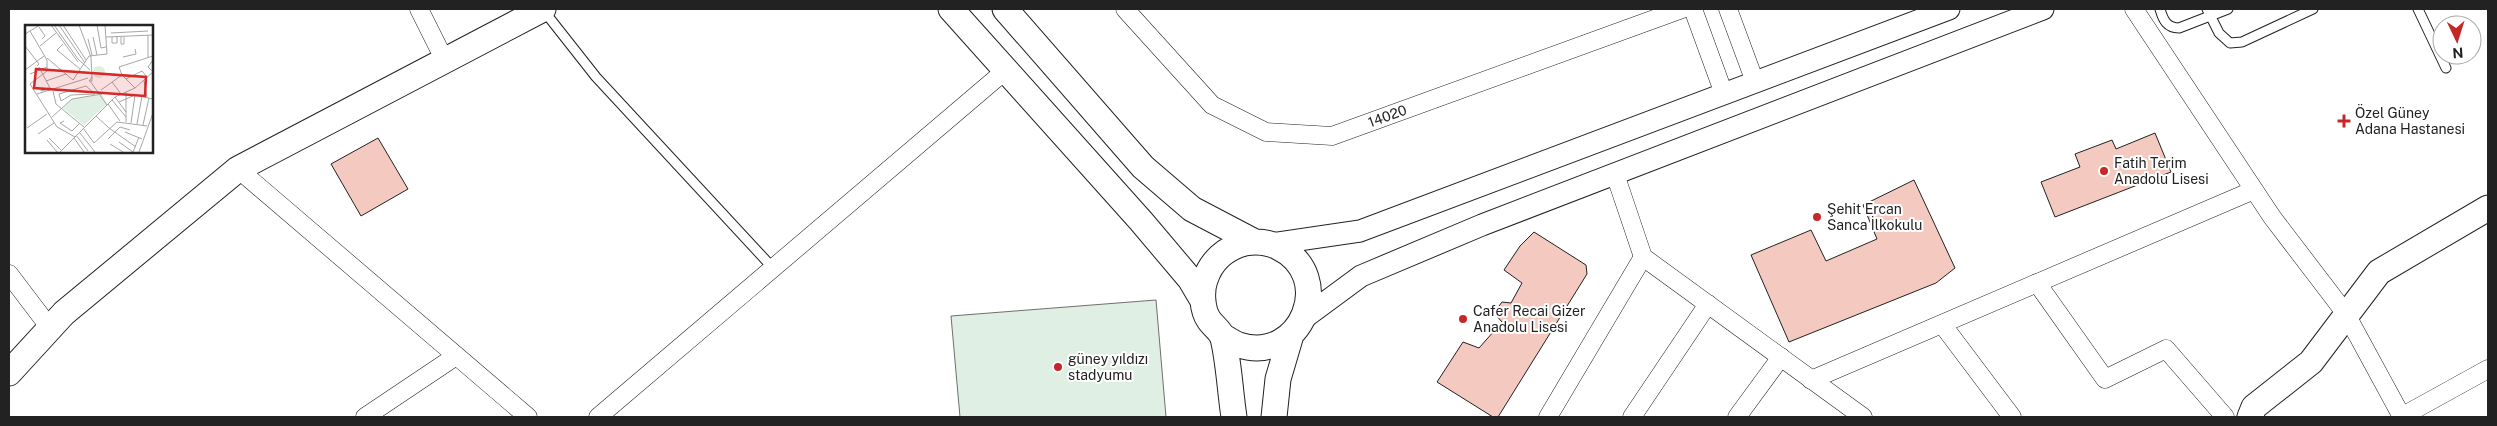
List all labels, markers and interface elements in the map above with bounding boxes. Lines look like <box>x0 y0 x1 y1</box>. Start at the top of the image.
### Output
north arrow <box>2432 15 2482 65</box>
inset map <box>25 25 152 152</box>
text: N <box>2452 45 2464 61</box>
street label: 14020 <box>1366 102 1409 130</box>
place label: Özel Güney Adana Hastanesi <box>2355 103 2465 137</box>
marker: Özel Güney Adana Hastanesi <box>2337 114 2351 128</box>
place label: Fatih Terim Anadolu Lisesi <box>2114 155 2209 187</box>
marker: Fatih Terim Anadolu Lisesi <box>2098 165 2110 177</box>
place label: Şehit Ercan Sanca İlkokulu <box>1827 201 1922 233</box>
marker: Şehit Ercan Sanca İlkokulu <box>1811 211 1823 223</box>
place label: Cafer Recai Gizer Anadolu Lisesi <box>1473 303 1585 335</box>
marker: Cafer Recai Gizer Anadolu Lisesi <box>1457 313 1469 325</box>
place label: güney yıldızı stadyumu <box>1068 351 1148 383</box>
marker: güney yıldızı stadyumu <box>1052 361 1064 373</box>

